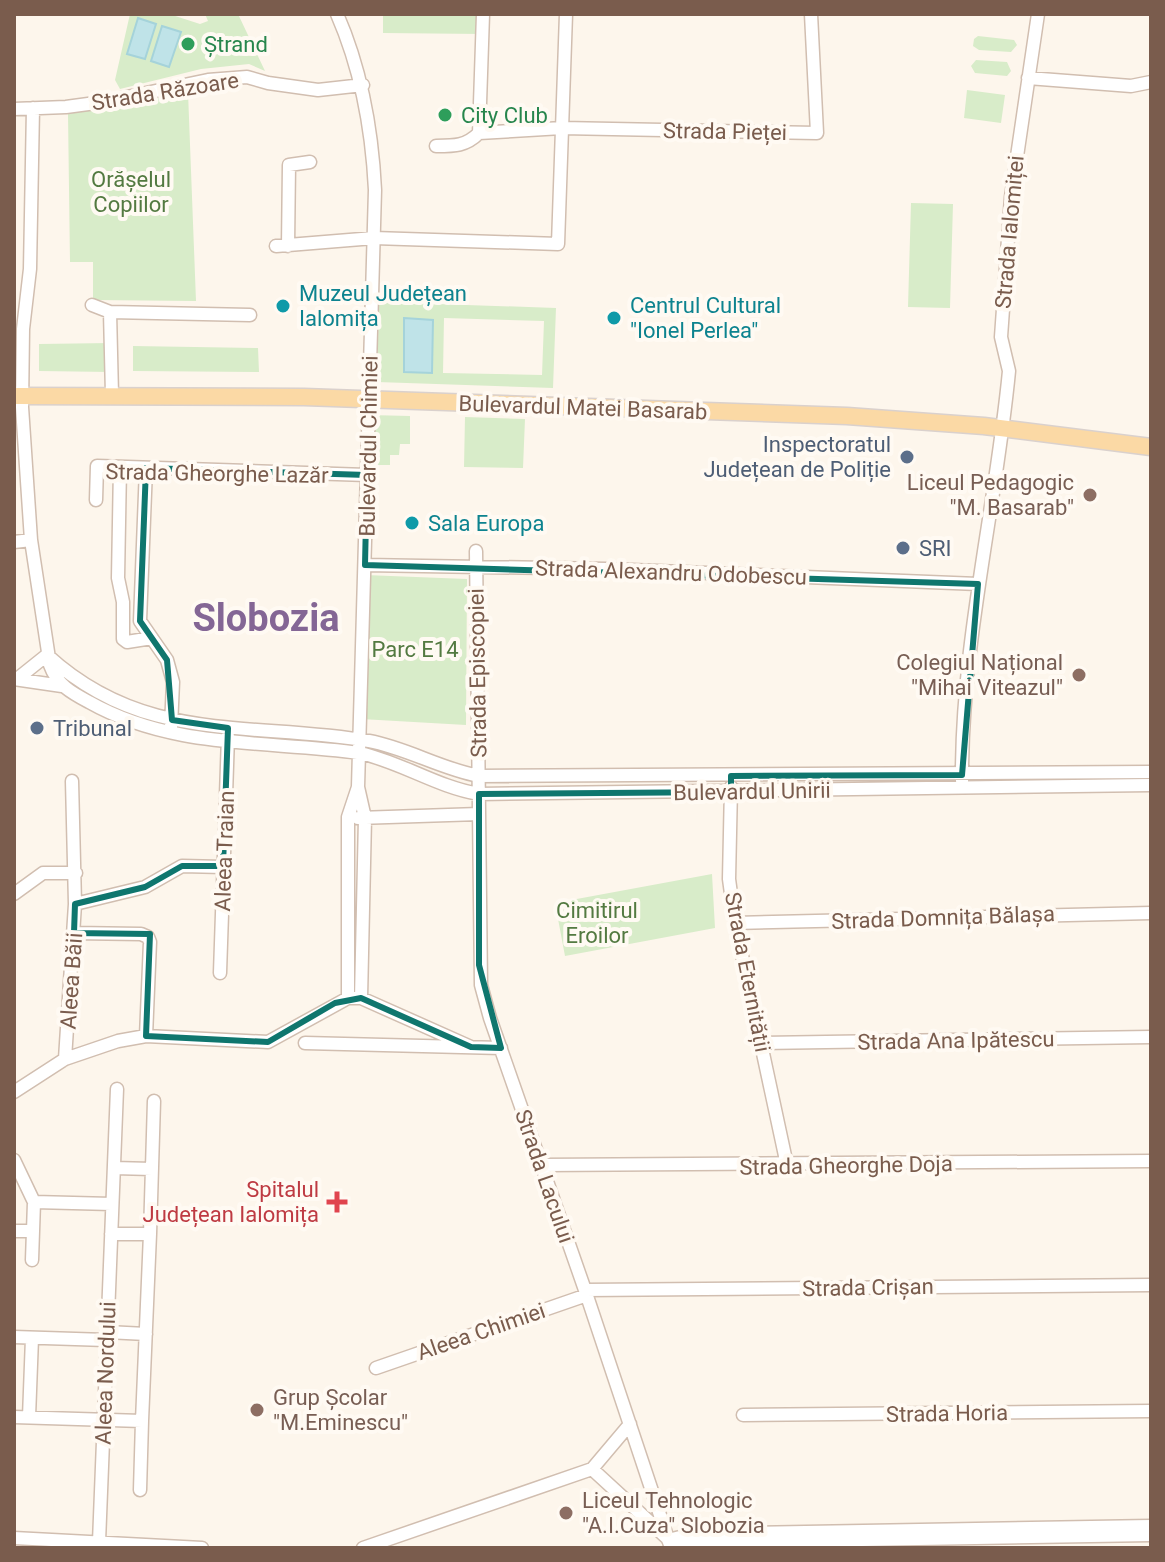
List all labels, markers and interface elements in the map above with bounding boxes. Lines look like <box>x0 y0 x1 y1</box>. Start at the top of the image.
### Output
place label: Ștrand <box>204 32 268 58</box>
marker: Ștrand <box>179 35 197 53</box>
street label: Strada Răzoare <box>90 68 241 115</box>
place label: City Club <box>461 103 548 128</box>
marker: City Club <box>436 106 454 124</box>
street label: Strada Pieței <box>663 118 787 146</box>
street label: Strada Ialomiței <box>990 154 1030 310</box>
park label: Orășelul Copiilor <box>91 167 171 217</box>
place label: Muzeul Județean Ialomița <box>299 281 467 332</box>
place label: Centrul Cultural "Ionel Perlea" <box>630 293 781 343</box>
marker: Muzeul Județean Ialomița <box>274 297 292 315</box>
marker: Centrul Cultural "Ionel Perlea" <box>605 309 623 327</box>
street label: Bulevardul Chimiei <box>354 355 383 537</box>
street label: Bulevardul Matei Basarab <box>458 391 708 424</box>
place label: Inspectoratul Județean de Poliție <box>703 432 891 483</box>
marker: Inspectoratul Județean de Poliție <box>898 448 916 466</box>
street label: Strada Gheorghe Lazăr <box>105 459 329 488</box>
place label: Liceul Pedagogic "M. Basarab" <box>907 470 1074 520</box>
marker: Liceul Pedagogic "M. Basarab" <box>1081 486 1099 504</box>
place label: Sala Europa <box>428 511 544 536</box>
marker: Sala Europa <box>403 514 421 532</box>
place label: SRI <box>919 536 952 561</box>
marker: SRI <box>894 539 912 557</box>
street label: Strada Alexandru Odobescu <box>535 555 807 590</box>
street label: Strada Episcopiei <box>464 588 491 758</box>
district label: Slobozia <box>192 596 340 640</box>
park label: Parc E14 <box>371 637 459 662</box>
place label: Colegiul Național "Mihai Viteazul" <box>896 650 1063 700</box>
marker: Colegiul Național "Mihai Viteazul" <box>1070 666 1088 684</box>
place label: Tribunal <box>53 716 132 741</box>
marker: Tribunal <box>28 719 46 737</box>
street label: Bulevardul Unirii <box>673 778 831 805</box>
street label: Aleea Traian <box>210 790 239 912</box>
street label: Strada Eternității <box>719 890 775 1054</box>
park label: Cimitirul Eroilor <box>556 898 638 948</box>
street label: Strada Domnița Bălașa <box>831 901 1055 935</box>
street label: Aleea Băii <box>56 932 87 1030</box>
street label: Strada Ana Ipătescu <box>857 1026 1055 1055</box>
street label: Strada Lacului <box>510 1106 579 1246</box>
street label: Strada Gheorghe Doja <box>739 1151 953 1180</box>
place label: Spitalul Județean Ialomița <box>143 1177 319 1228</box>
marker: Spitalul Județean Ialomița <box>326 1191 348 1213</box>
street label: Strada Crișan <box>802 1274 934 1302</box>
street label: Aleea Chimiei <box>414 1298 549 1365</box>
street label: Aleea Nordului <box>91 1301 120 1445</box>
place label: Grup Școlar "M.Eminescu" <box>273 1385 408 1435</box>
street label: Strada Horia <box>886 1400 1008 1427</box>
marker: Grup Școlar "M.Eminescu" <box>248 1401 266 1419</box>
place label: Liceul Tehnologic "A.I.Cuza" Slobozia <box>582 1488 765 1538</box>
marker: Liceul Tehnologic "A.I.Cuza" Slobozia <box>557 1504 575 1522</box>

